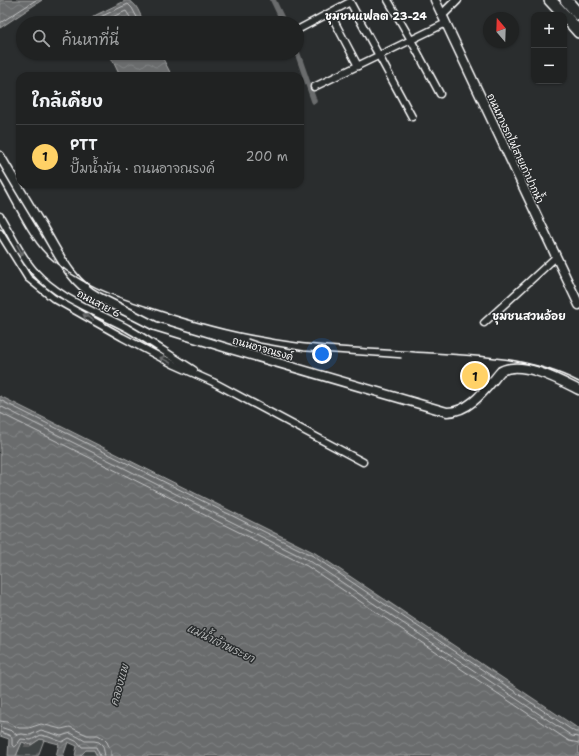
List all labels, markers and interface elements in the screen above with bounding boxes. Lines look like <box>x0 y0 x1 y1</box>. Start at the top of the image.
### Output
district label: ชุมชนแฟลต 23-24 <box>325 9 427 25</box>
north arrow <box>483 12 519 48</box>
map controls <box>531 12 567 84</box>
button: + <box>531 12 567 48</box>
search box <box>16 16 304 60</box>
icon: search <box>30 27 52 49</box>
text: ค้นหาที่นี่ <box>62 30 119 50</box>
button: − <box>531 48 567 84</box>
text: ใกล้เคียง <box>32 90 103 112</box>
street label: ถนนทางรถไฟสายเก่าปากน้ำ <box>484 90 549 205</box>
text: PTT <box>70 135 98 155</box>
text: 1 <box>42 148 48 165</box>
text: 200 m <box>246 148 288 165</box>
text: ปั๊มน้ำมัน · ถนนอาจณรงค์ <box>70 160 215 177</box>
one-way arrow <box>16 244 24 256</box>
street label: ถนนสาย 6 <box>75 287 123 320</box>
district label: ชุมชนสวนอ้อย <box>492 309 566 325</box>
one-way arrow <box>82 313 94 321</box>
street label: ถนนอาจณรงค์ <box>231 333 295 363</box>
your location <box>312 344 332 364</box>
one-way arrow <box>159 356 171 363</box>
pin: 1 <box>462 361 488 391</box>
water label: แม่น้ำเจ้าพระยา <box>185 618 259 667</box>
water label: คลองแพ <box>106 662 133 708</box>

